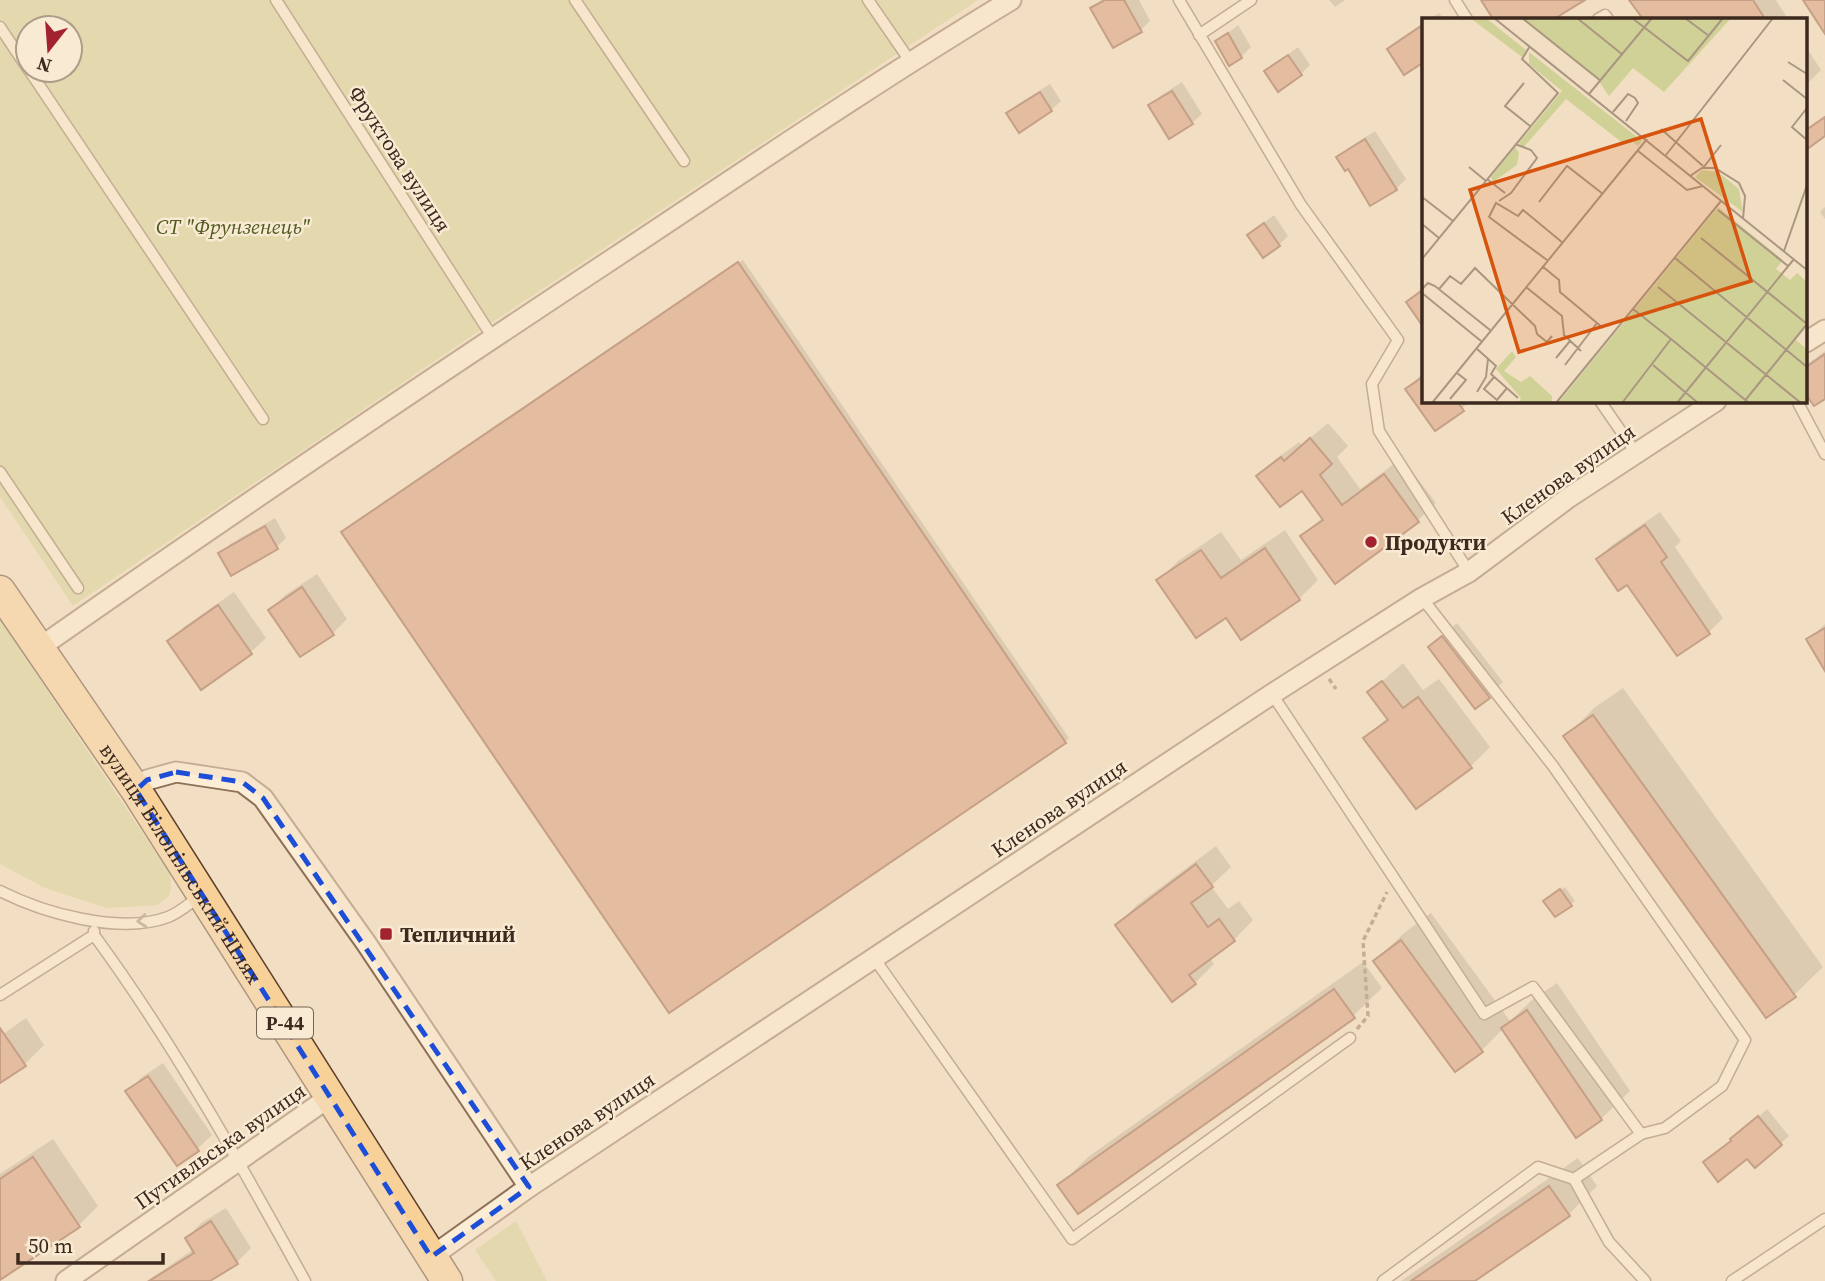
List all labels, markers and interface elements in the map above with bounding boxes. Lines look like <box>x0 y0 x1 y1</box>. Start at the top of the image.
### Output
north arrow <box>14 14 84 84</box>
inset map <box>1422 18 1808 402</box>
text: N <box>33 51 54 80</box>
street label: Фруктова вулиця <box>342 80 458 238</box>
park label: СТ "Фрунзенець" <box>156 212 310 241</box>
street label: Кленова вулиця <box>1495 417 1641 531</box>
place label: Продукти <box>1385 528 1487 557</box>
marker: Продукти <box>1363 534 1379 550</box>
street label: вулиця Білопільський Шлях <box>93 737 269 989</box>
street label: Кленова вулиця <box>985 752 1133 864</box>
one-way arrow <box>136 913 147 928</box>
place label: Тепличний <box>400 920 516 949</box>
marker: Тепличний <box>378 926 394 942</box>
road number: Р-44 <box>257 1007 313 1038</box>
street label: Кленова вулиця <box>513 1065 661 1177</box>
street label: Путивльська вулиця <box>129 1076 311 1216</box>
scale bar <box>18 1222 163 1266</box>
text: 50 m <box>28 1231 73 1260</box>

